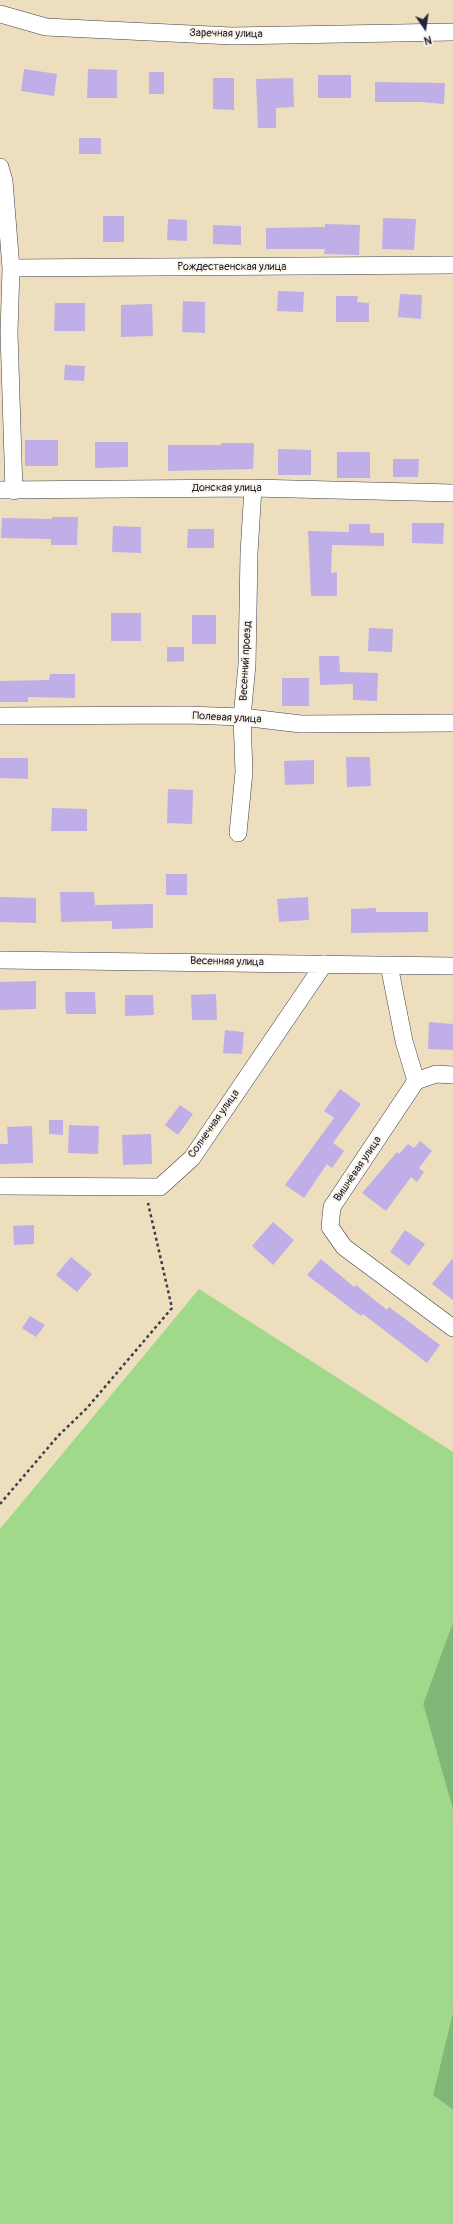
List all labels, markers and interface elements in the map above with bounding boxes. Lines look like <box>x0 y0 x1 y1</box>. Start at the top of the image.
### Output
north arrow <box>405 8 445 48</box>
street label: Заречная улица <box>189 27 263 41</box>
text: N <box>423 33 433 47</box>
street label: Рождественская улица <box>178 260 286 274</box>
street label: Донская улица <box>192 481 262 495</box>
street label: Весенний проезд <box>237 621 255 701</box>
street label: Полевая улица <box>192 710 262 726</box>
street label: Весенняя улица <box>190 955 264 969</box>
street label: Солнечная улица <box>186 1087 242 1161</box>
street label: Вишнёвая улица <box>331 1134 385 1204</box>

